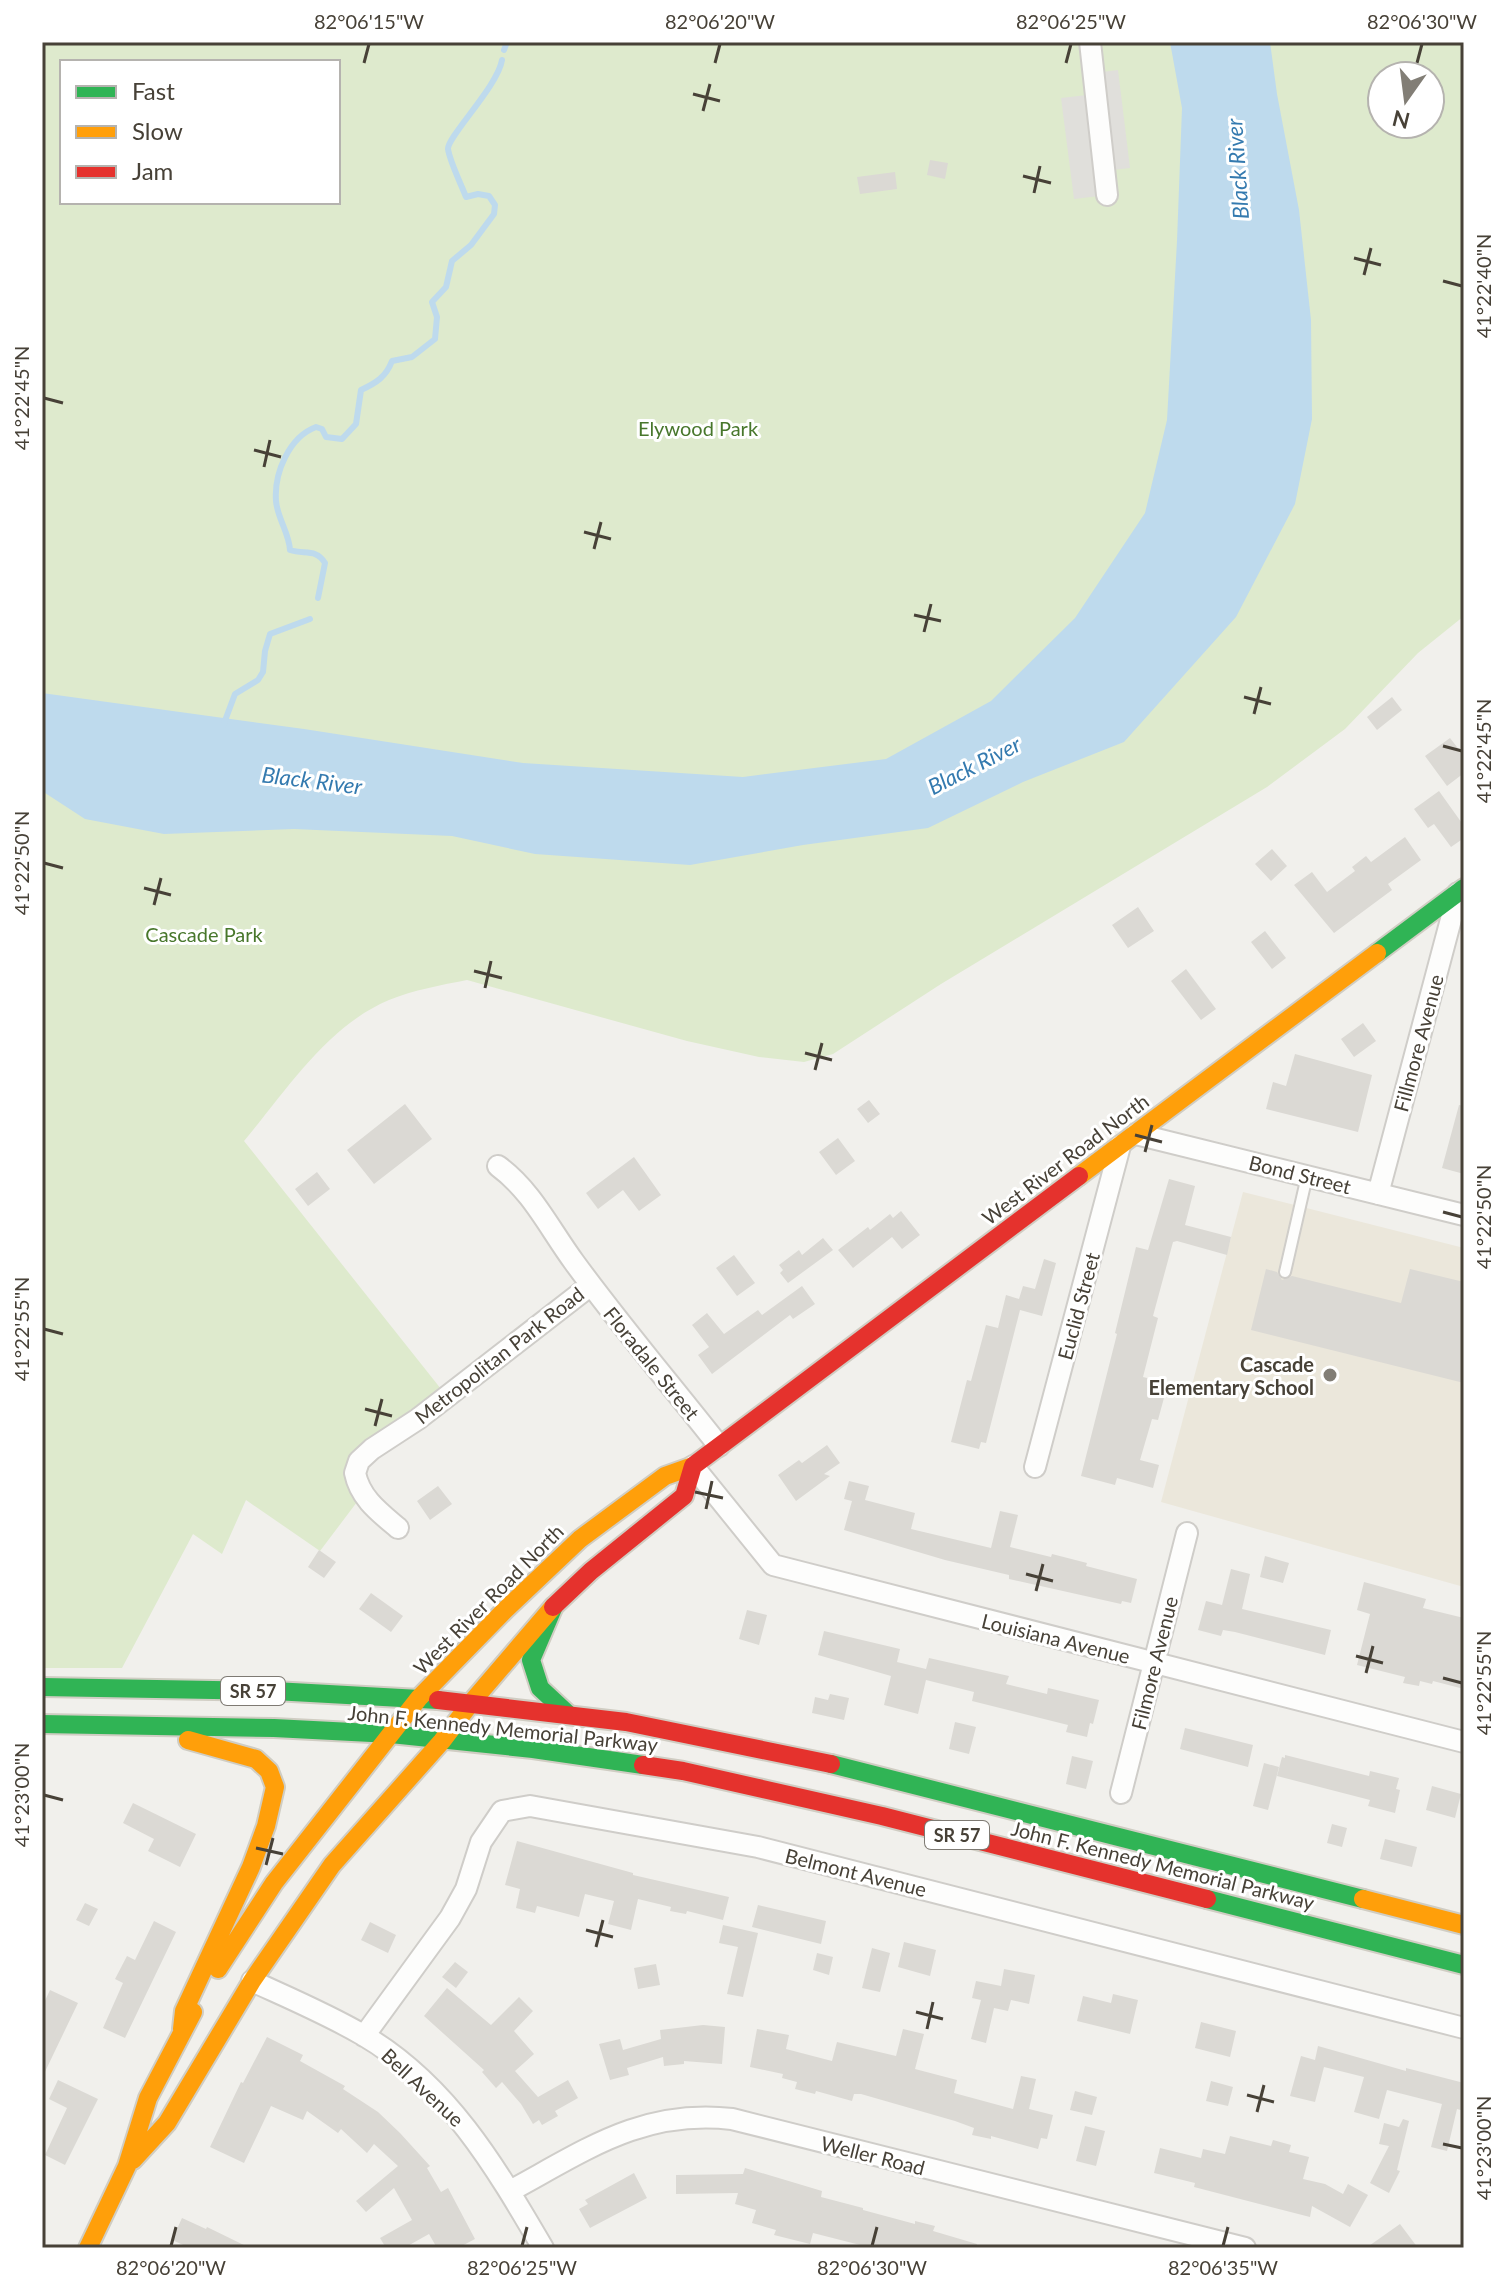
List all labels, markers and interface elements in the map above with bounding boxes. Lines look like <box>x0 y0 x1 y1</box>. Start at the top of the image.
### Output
text: 82°06'15"W <box>314 9 424 33</box>
text: 82°06'20"W <box>665 9 775 33</box>
text: 82°06'25"W <box>1016 9 1126 33</box>
text: 82°06'30"W <box>1367 9 1477 33</box>
legend <box>60 60 340 204</box>
north arrow <box>1366 60 1446 140</box>
text: Fast <box>132 76 175 105</box>
text: N <box>1390 105 1413 135</box>
text: Slow <box>132 116 183 145</box>
water label: Black River <box>1220 117 1254 220</box>
text: Jam <box>132 156 173 185</box>
text: 41°22'40"N <box>1471 234 1495 338</box>
text: 41°22'45"N <box>9 346 33 450</box>
park label: Elywood Park <box>638 416 759 440</box>
text: 41°22'45"N <box>1471 699 1495 803</box>
water label: Black River <box>923 730 1025 800</box>
water label: Black River <box>260 760 364 800</box>
text: 41°22'50"N <box>9 811 33 915</box>
park label: Cascade Park <box>145 922 264 946</box>
street label: Fillmore Avenue <box>1388 972 1448 1114</box>
street label: West River Road North <box>977 1089 1153 1229</box>
street label: Bond Street <box>1247 1150 1353 1198</box>
text: 41°22'50"N <box>1471 1165 1495 1269</box>
street label: Euclid Street <box>1052 1250 1104 1362</box>
text: 41°22'55"N <box>9 1277 33 1381</box>
street label: Metropolitan Park Road <box>410 1281 588 1429</box>
street label: Floradale Street <box>599 1302 705 1424</box>
place label: Cascade Elementary School <box>1149 1352 1314 1399</box>
marker: Cascade Elementary School <box>1321 1366 1339 1384</box>
street label: West River Road North <box>408 1519 568 1679</box>
street label: Filmore Avenue <box>1126 1594 1182 1732</box>
street label: Louisiana Avenue <box>979 1608 1133 1668</box>
text: 41°22'55"N <box>1471 1631 1495 1735</box>
road number: SR 57 <box>221 1677 285 1705</box>
street label: John F. Kennedy Memorial Parkway <box>347 1700 660 1756</box>
text: 41°23'00"N <box>9 1743 33 1847</box>
street label: John F. Kennedy Memorial Parkway <box>1009 1816 1318 1914</box>
road number: SR 57 <box>925 1821 989 1849</box>
street label: Belmont Avenue <box>783 1843 929 1901</box>
street label: Bell Avenue <box>377 2043 469 2131</box>
text: 41°23'00"N <box>1471 2096 1495 2200</box>
street label: Weller Road <box>818 2130 928 2180</box>
text: 82°06'20"W <box>116 2255 226 2279</box>
text: 82°06'25"W <box>467 2255 577 2279</box>
text: 82°06'30"W <box>817 2255 927 2279</box>
text: 82°06'35"W <box>1168 2255 1278 2279</box>

